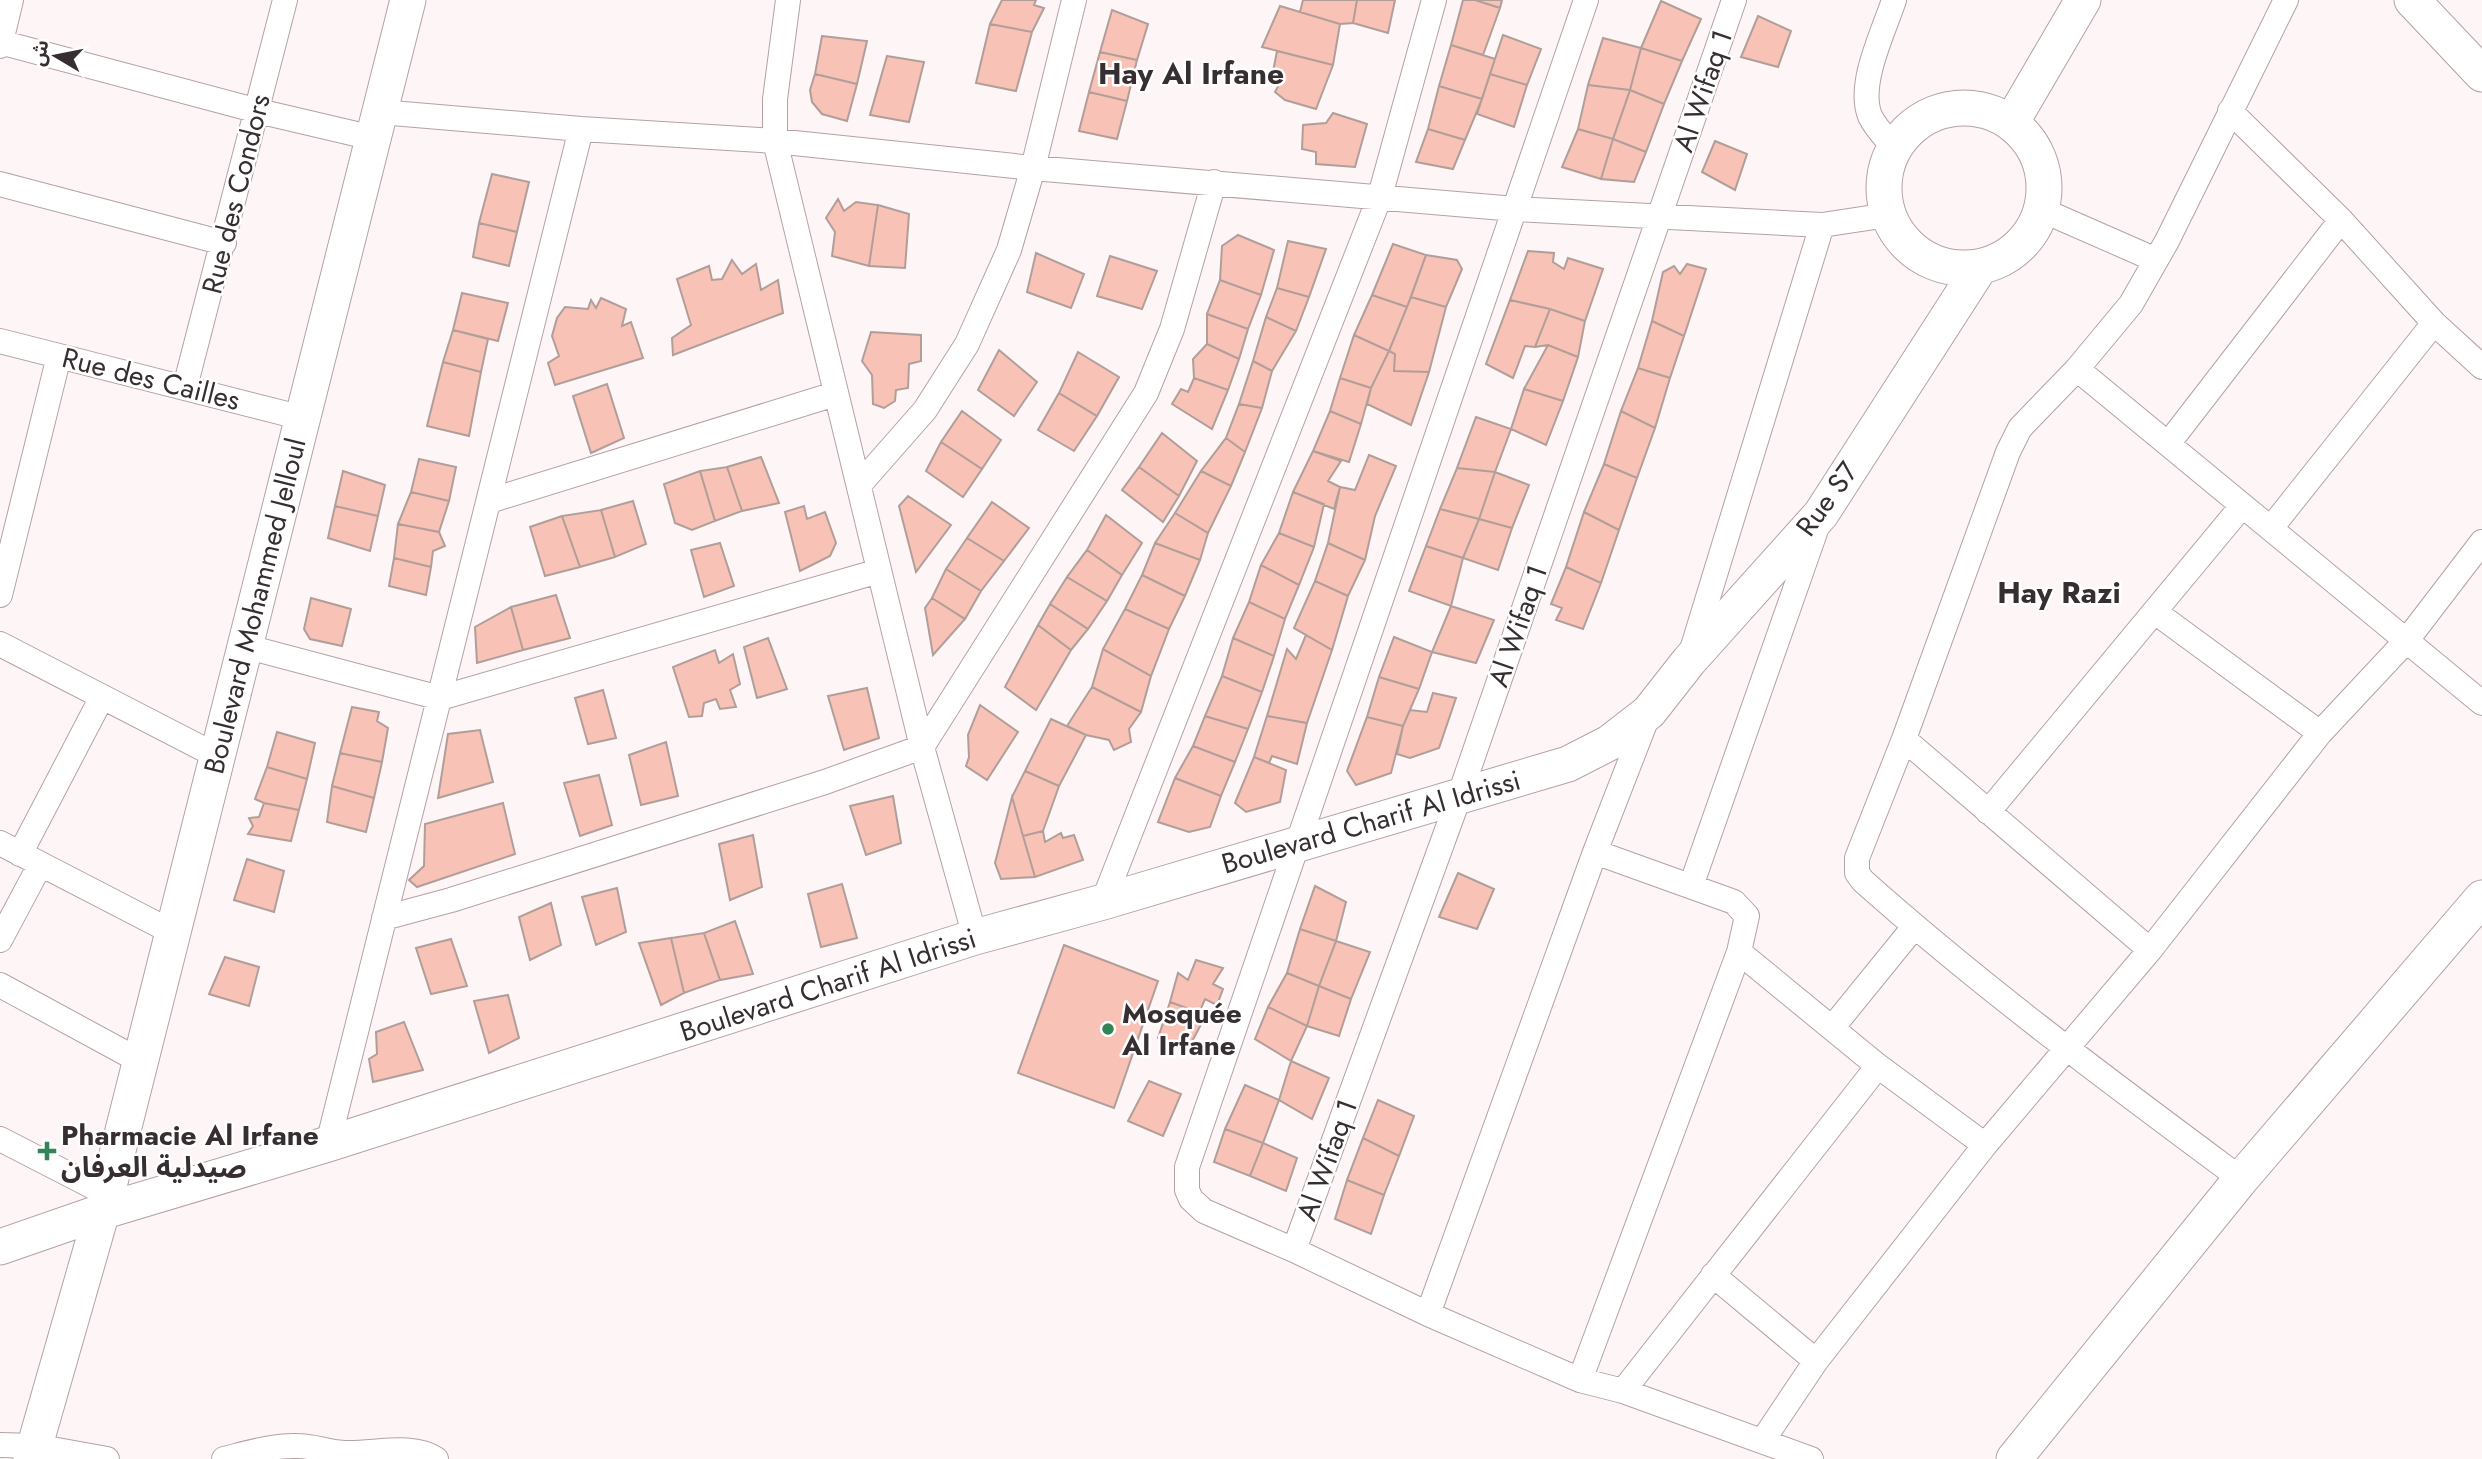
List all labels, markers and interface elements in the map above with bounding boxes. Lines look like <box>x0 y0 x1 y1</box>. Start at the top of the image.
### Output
north arrow <box>21 21 91 91</box>
street label: Al Wifaq 1 <box>1663 24 1743 158</box>
text: ش <box>24 38 55 68</box>
district label: Hay Al Irfane <box>1098 52 1284 95</box>
street label: Rue des Condors <box>191 90 281 298</box>
street label: Rue des Cailles <box>58 337 244 421</box>
street label: Boulevard Mohammed Jelloul <box>193 434 317 778</box>
street label: Rue S7 <box>1786 453 1868 545</box>
street label: Al Wifaq 1 <box>1478 559 1558 693</box>
district label: Hay Razi <box>1997 571 2121 614</box>
street label: Boulevard Charif Al Idrissi <box>1217 760 1525 884</box>
street label: Boulevard Charif Al Idrissi <box>675 918 981 1052</box>
place label: Mosquée Al Irfane <box>1121 993 1242 1066</box>
marker: Mosquée Al Irfane <box>1100 1021 1116 1037</box>
street label: Al Wifaq 1 <box>1286 1093 1368 1227</box>
place label: Pharmacie Al Irfane صيدلية العرفان <box>61 1115 319 1188</box>
marker: Pharmacie Al Irfane صيدلية العرفان <box>39 1143 55 1159</box>

